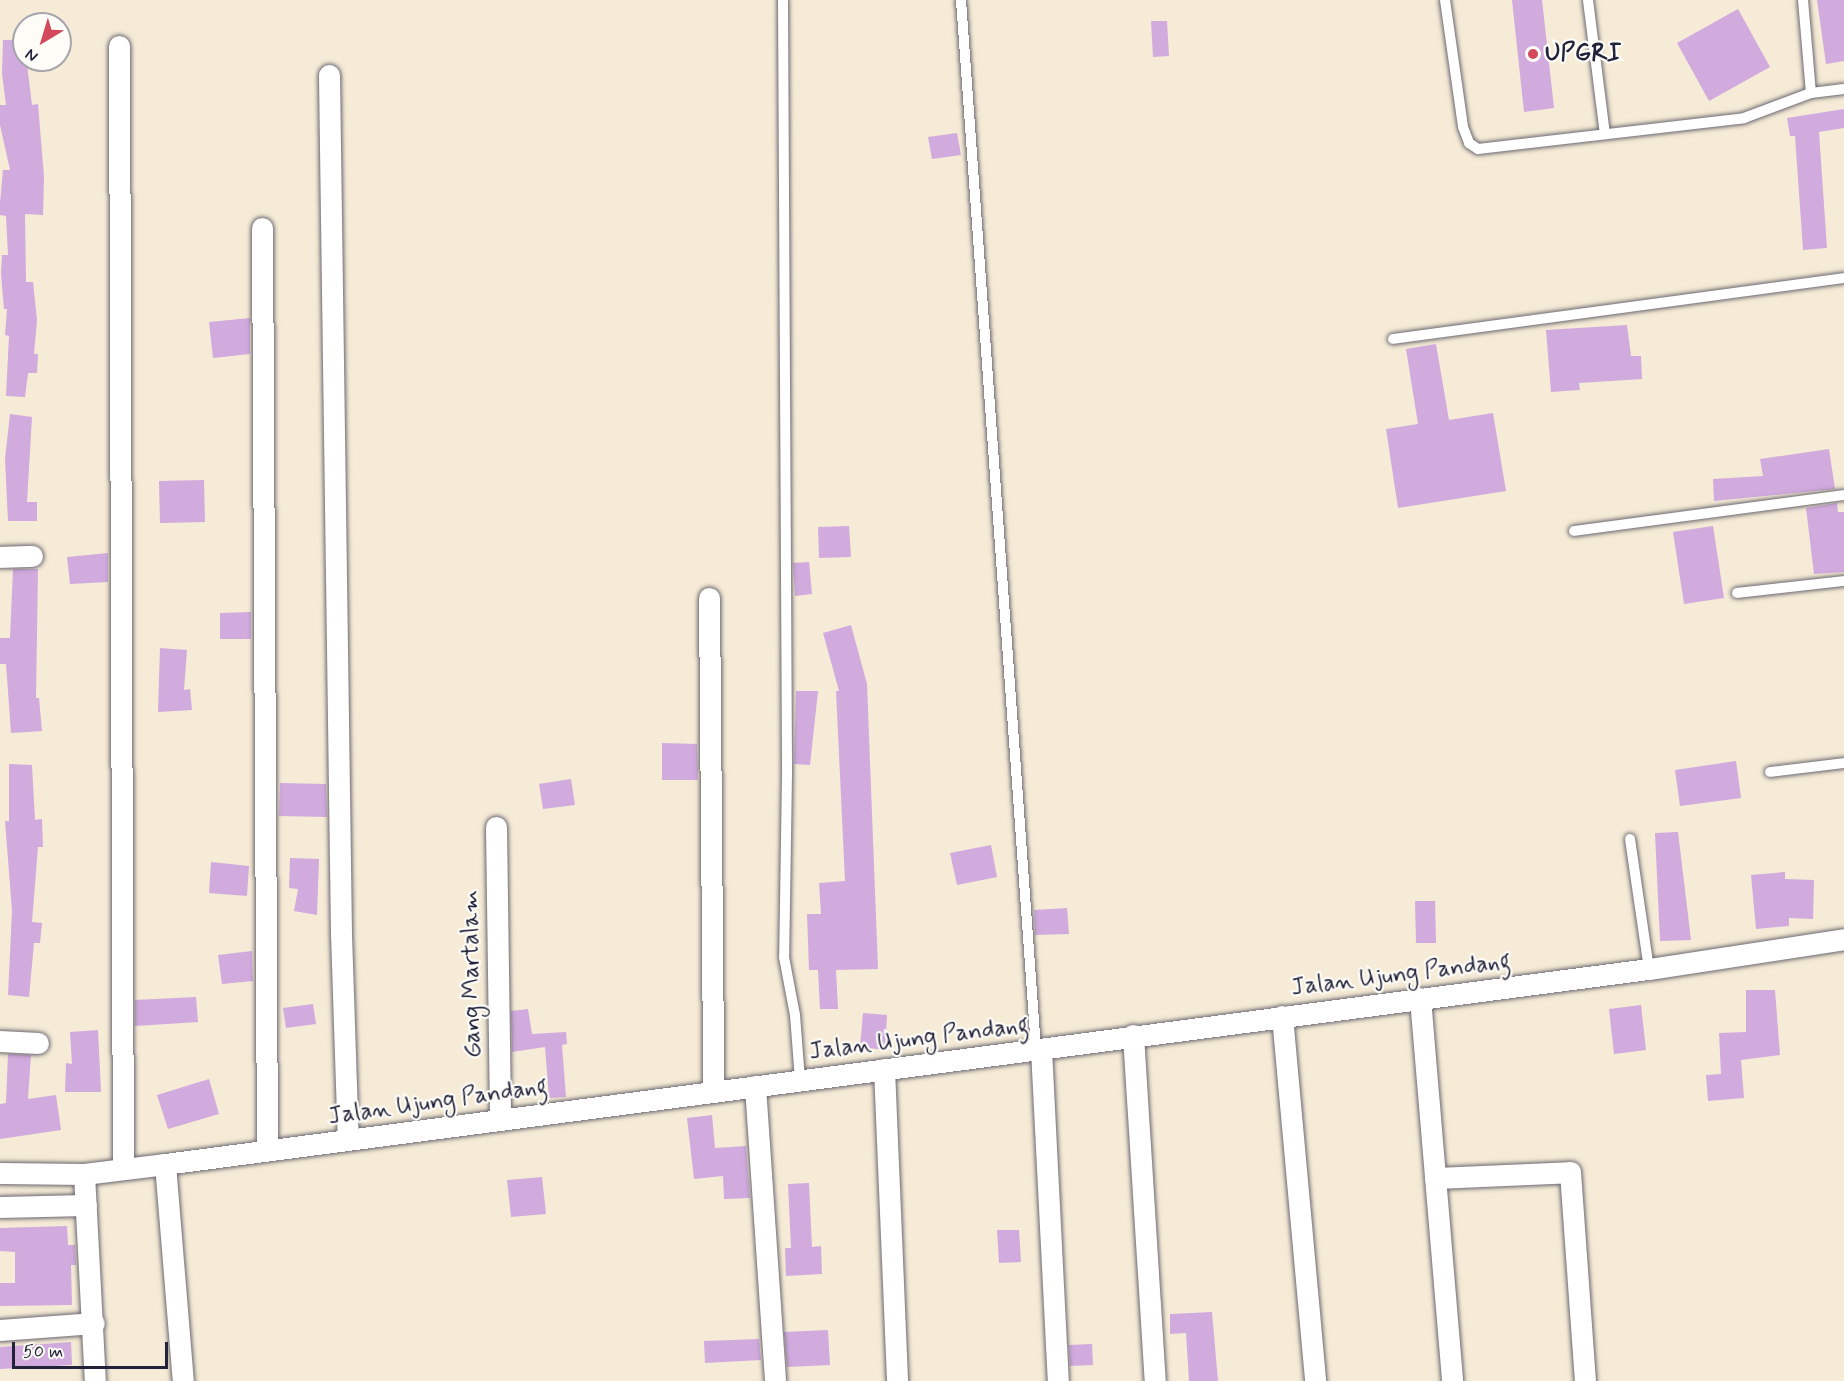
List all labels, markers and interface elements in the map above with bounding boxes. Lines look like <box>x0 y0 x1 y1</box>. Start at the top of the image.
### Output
north arrow <box>12 12 72 72</box>
place label: UPGRI <box>1545 40 1621 68</box>
text: N <box>21 43 43 67</box>
marker: UPGRI <box>1526 47 1540 61</box>
street label: Gang Martalam <box>456 890 488 1058</box>
street label: Jalan Ujung Pandang <box>1290 947 1512 1003</box>
street label: Jalan Ujung Pandang <box>808 1011 1030 1067</box>
street label: Jalan Ujung Pandang <box>327 1072 549 1132</box>
scale bar <box>15 1330 171 1368</box>
text: 50 m <box>23 1340 63 1364</box>

